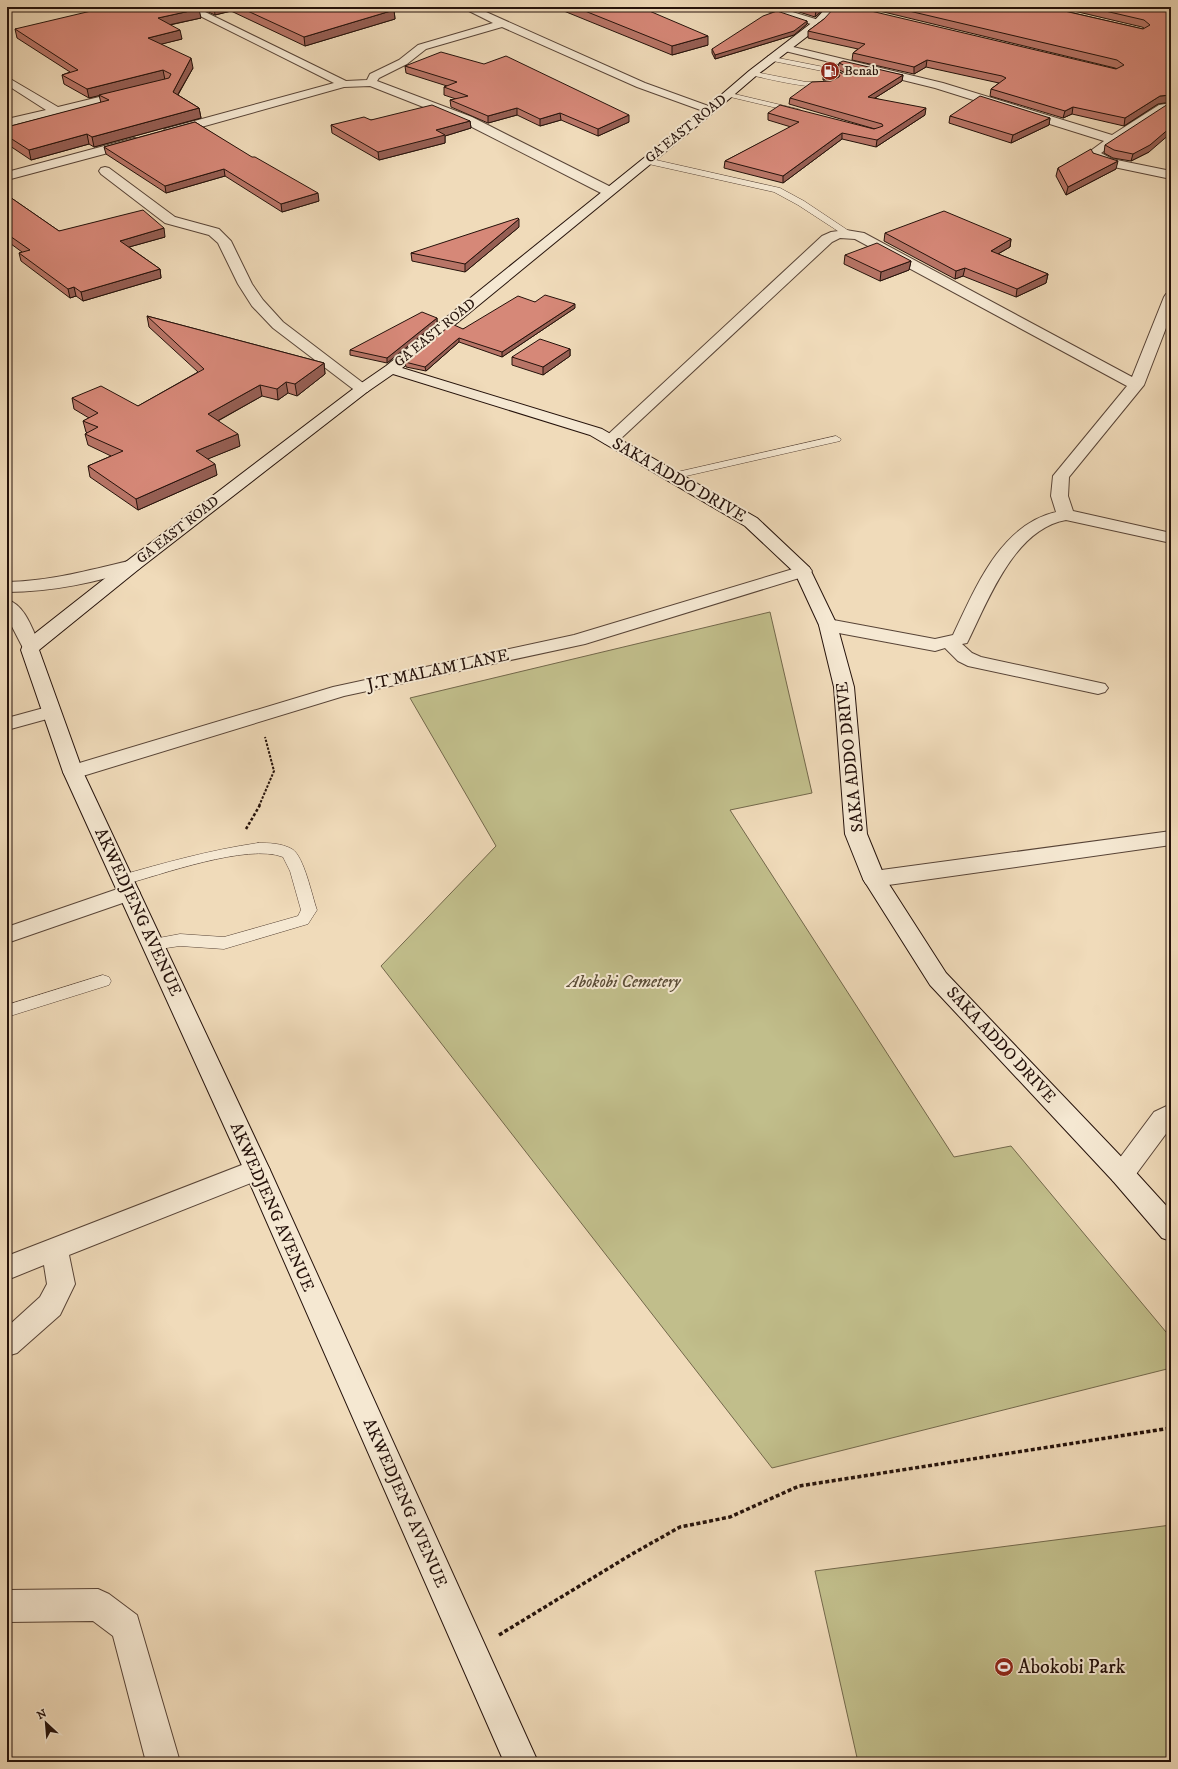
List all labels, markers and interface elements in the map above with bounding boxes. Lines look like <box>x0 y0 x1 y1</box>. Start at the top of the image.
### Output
fuel station icon: Benab <box>819 60 841 82</box>
place label: Benab <box>844 62 879 80</box>
street label: GA EAST ROAD <box>642 91 730 167</box>
street label: GA EAST ROAD <box>391 295 479 371</box>
street label: SAKA ADDO DRIVE <box>608 433 750 527</box>
street label: GA EAST ROAD <box>133 492 223 568</box>
street label: J.T MALAM LANE <box>363 644 511 696</box>
street label: SAKA ADDO DRIVE <box>831 681 869 833</box>
street label: AKWEDJENG AVENUE <box>89 824 187 1000</box>
park label: Abokobi Cemetery <box>566 971 682 993</box>
street label: SAKA ADDO DRIVE <box>941 982 1061 1108</box>
street label: AKWEDJENG AVENUE <box>225 1119 319 1295</box>
street label: AKWEDJENG AVENUE <box>358 1415 452 1591</box>
place label: Abokobi Park <box>1018 1655 1125 1680</box>
sports icon: Abokobi Park <box>993 1656 1015 1678</box>
north arrow <box>26 1703 66 1743</box>
text: N <box>35 1707 49 1723</box>

